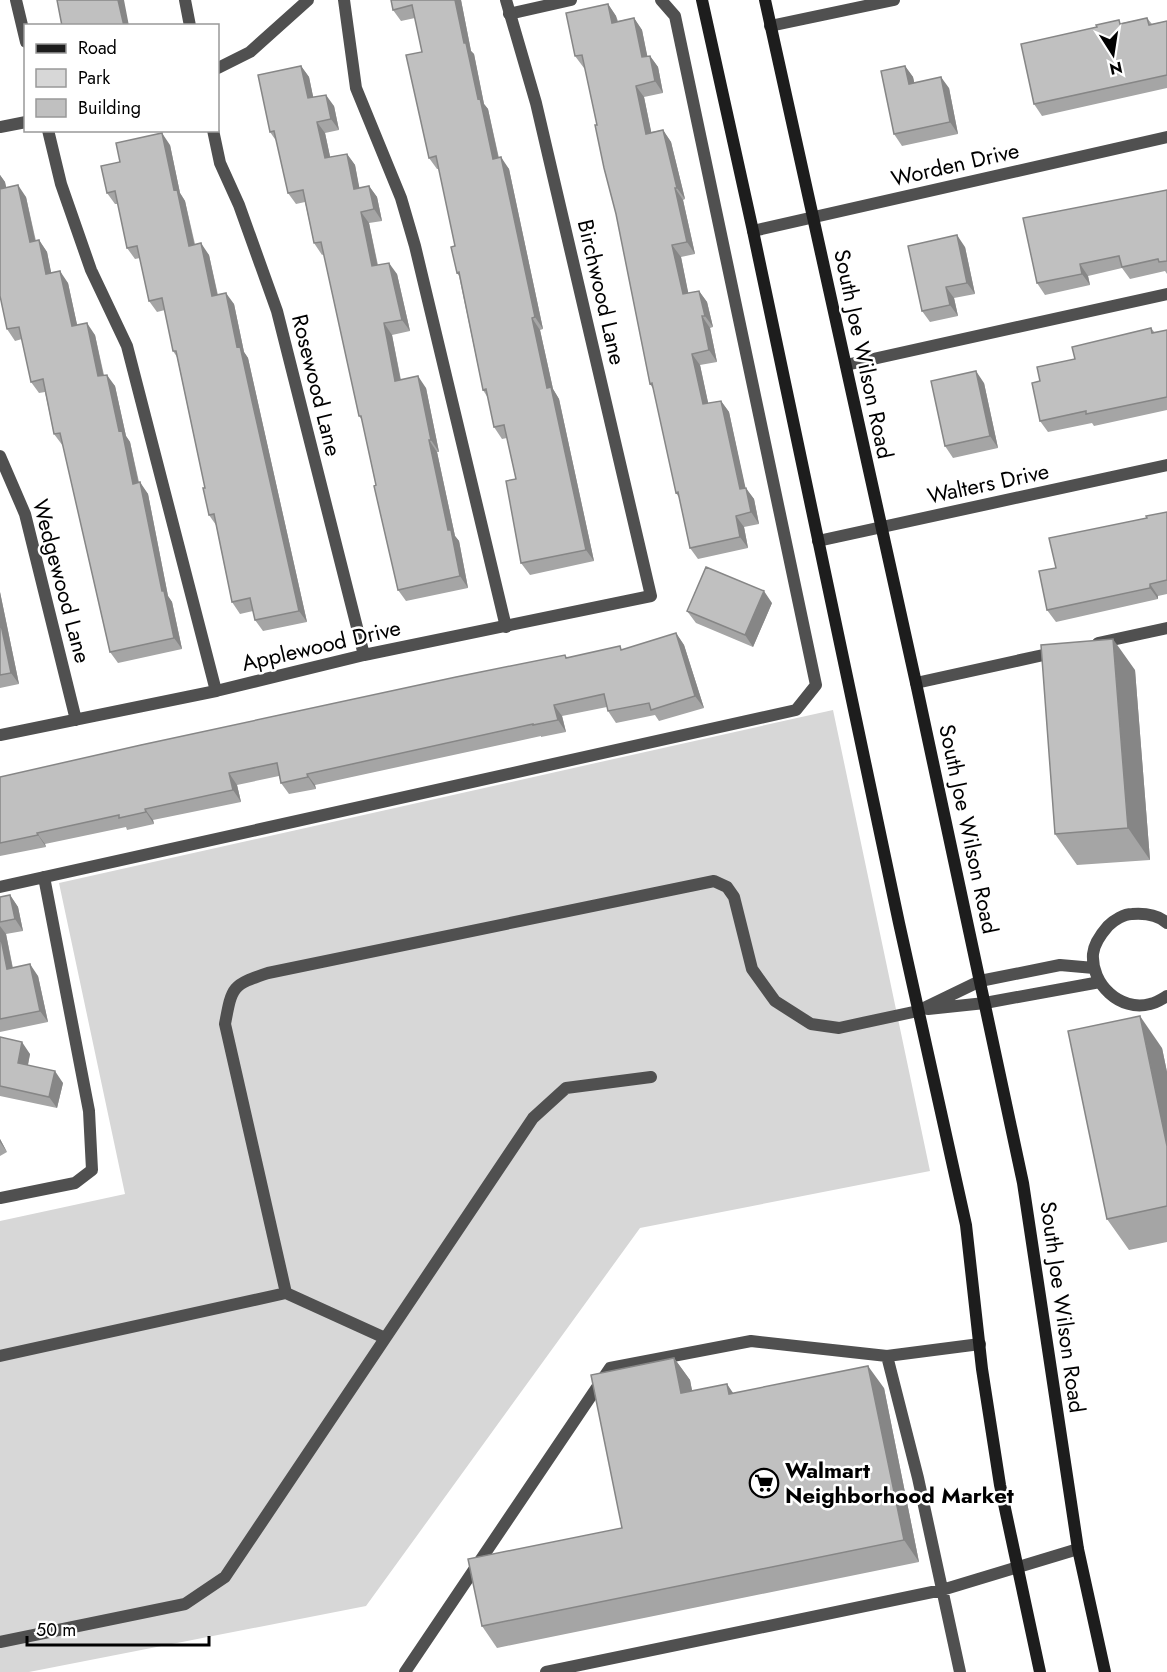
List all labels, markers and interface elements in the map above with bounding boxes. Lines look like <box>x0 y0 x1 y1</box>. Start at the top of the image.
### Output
legend <box>24 24 219 132</box>
north arrow <box>1083 24 1143 84</box>
text: Road <box>78 35 117 61</box>
text: N <box>1107 56 1125 81</box>
text: Park <box>78 65 110 91</box>
text: Building <box>78 95 141 121</box>
street label: Worden Drive <box>888 134 1022 194</box>
street label: Birchwood Lane <box>570 216 634 368</box>
street label: South Joe Wilson Road <box>826 246 902 462</box>
street label: Rosewood Lane <box>284 311 350 459</box>
street label: Walters Drive <box>924 454 1052 512</box>
street label: Wedgewood Lane <box>25 495 99 667</box>
street label: Applewood Drive <box>238 611 404 679</box>
street label: South Joe Wilson Road <box>931 721 1007 937</box>
street label: South Joe Wilson Road <box>1032 1199 1094 1415</box>
place label: Walmart Neighborhood Market <box>785 1454 1014 1511</box>
supermarket icon: Walmart Neighborhood Market <box>748 1467 780 1499</box>
scale bar <box>27 1609 208 1647</box>
text: 50 m <box>36 1617 76 1643</box>

